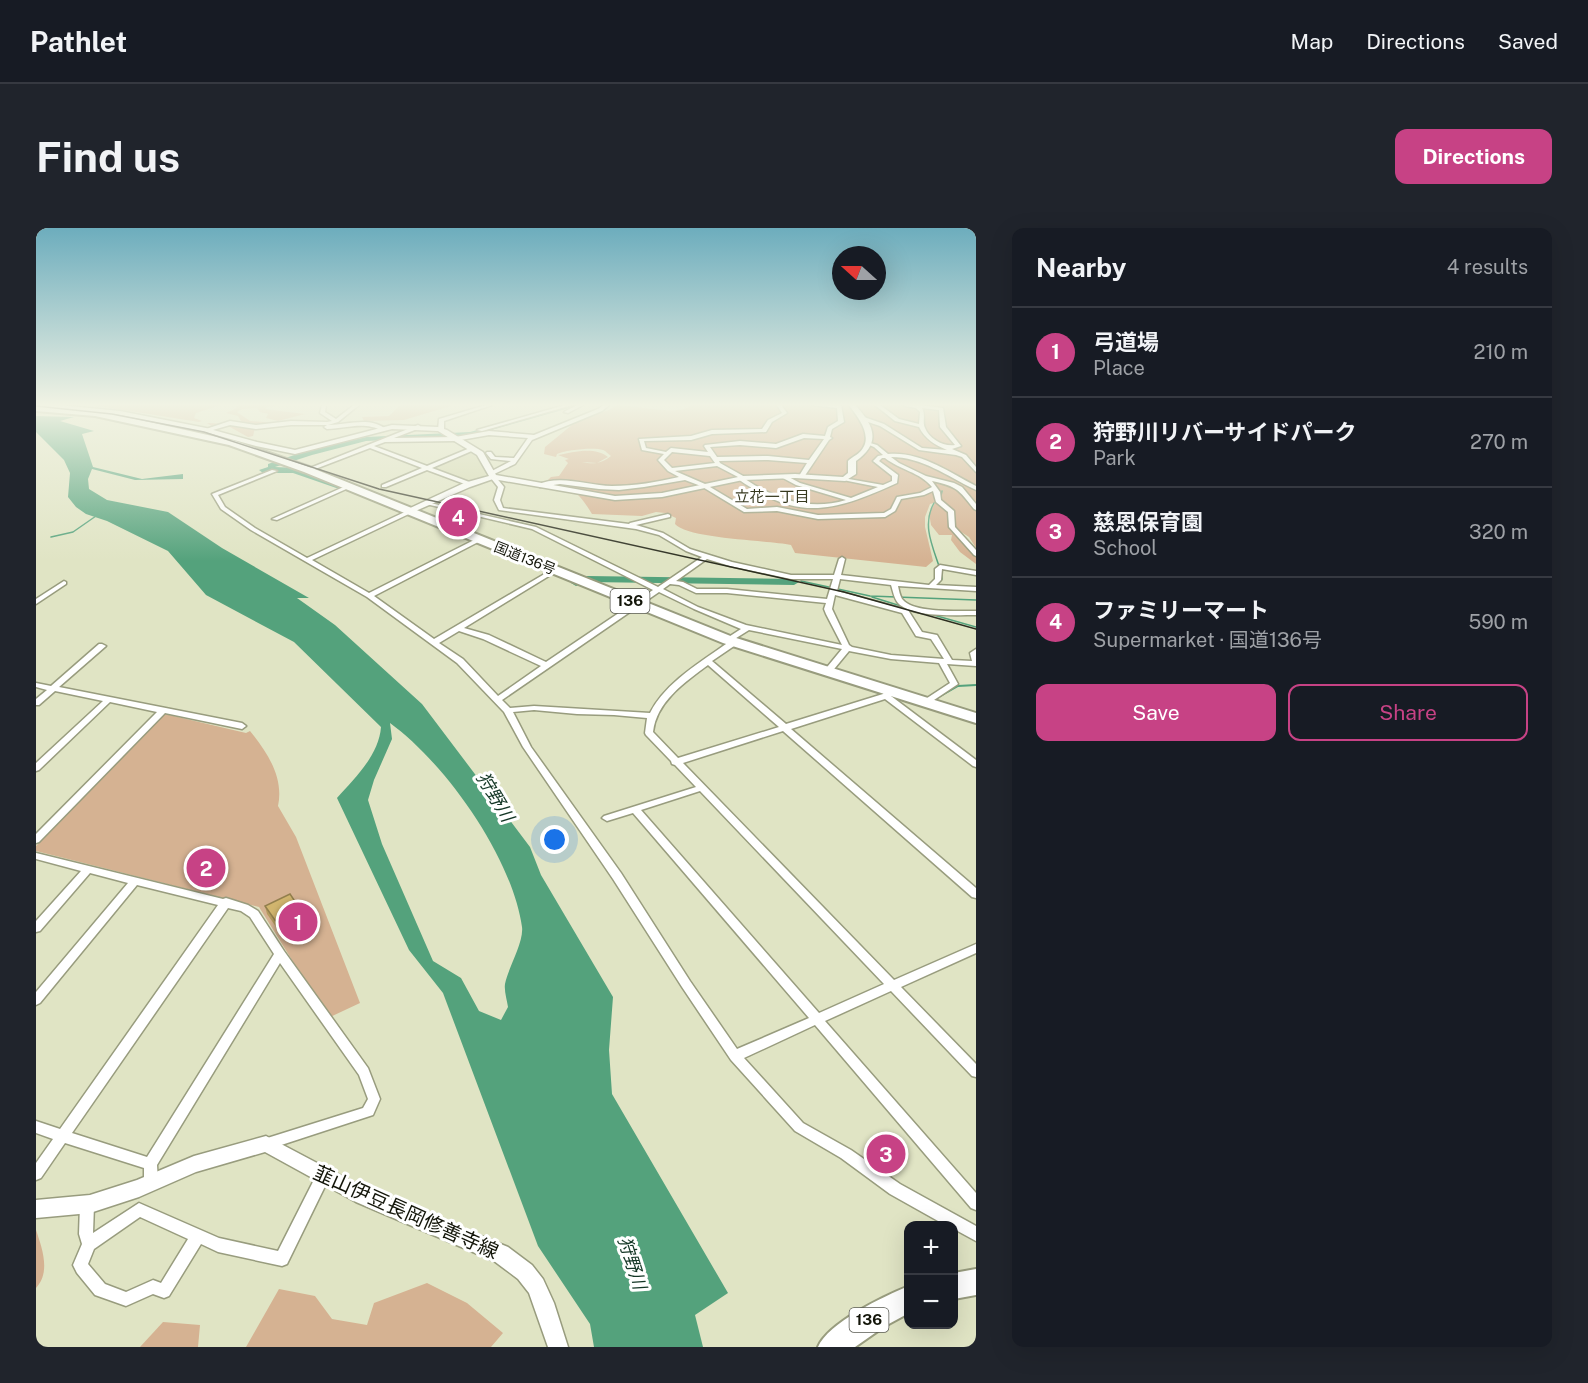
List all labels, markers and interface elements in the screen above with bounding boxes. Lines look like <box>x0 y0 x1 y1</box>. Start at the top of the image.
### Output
text: Pathlet <box>30 25 127 58</box>
text: Map <box>1291 29 1333 54</box>
text: Directions <box>1366 29 1465 54</box>
text: Saved <box>1498 29 1558 54</box>
button: Directions <box>1395 129 1552 184</box>
text: Find us <box>36 132 180 181</box>
north arrow <box>832 246 886 300</box>
text: Nearby <box>1036 252 1126 283</box>
text: 4 results <box>1447 255 1528 279</box>
text: 弓道場 <box>1093 329 1159 355</box>
text: 1 <box>1051 340 1060 364</box>
text: 210 m <box>1474 340 1528 364</box>
text: Place <box>1093 356 1145 380</box>
text: 狩野川リバーサイドパーク <box>1093 419 1357 445</box>
text: 2 <box>1049 430 1062 454</box>
text: 270 m <box>1470 430 1528 454</box>
text: Park <box>1093 446 1136 470</box>
district label: 立花一丁目 <box>734 488 810 505</box>
pin: 4 <box>438 494 478 540</box>
text: 慈恩保育園 <box>1093 509 1203 535</box>
text: 3 <box>1049 520 1062 544</box>
text: 320 m <box>1469 520 1528 544</box>
text: School <box>1093 536 1157 560</box>
street label: 国道136号 <box>492 538 558 578</box>
road number: 136 <box>610 589 650 613</box>
text: ファミリーマート <box>1093 597 1269 623</box>
text: 4 <box>1049 610 1062 634</box>
text: 590 m <box>1468 610 1528 634</box>
text: Supermarket · 国道136号 <box>1093 628 1322 652</box>
button: Save <box>1036 684 1276 741</box>
button: Share <box>1288 684 1528 741</box>
water label: 狩野川 <box>473 768 519 827</box>
your location <box>540 825 569 854</box>
pin: 2 <box>186 846 226 890</box>
pin: 1 <box>278 900 318 944</box>
pin: 3 <box>866 1132 906 1176</box>
street label: 韮山伊豆長岡修善寺線 <box>310 1160 502 1264</box>
map controls <box>904 1221 958 1329</box>
button: + <box>904 1221 958 1275</box>
water label: 狩野川 <box>614 1234 651 1294</box>
button: − <box>904 1275 958 1329</box>
road number: 136 <box>850 1308 888 1332</box>

